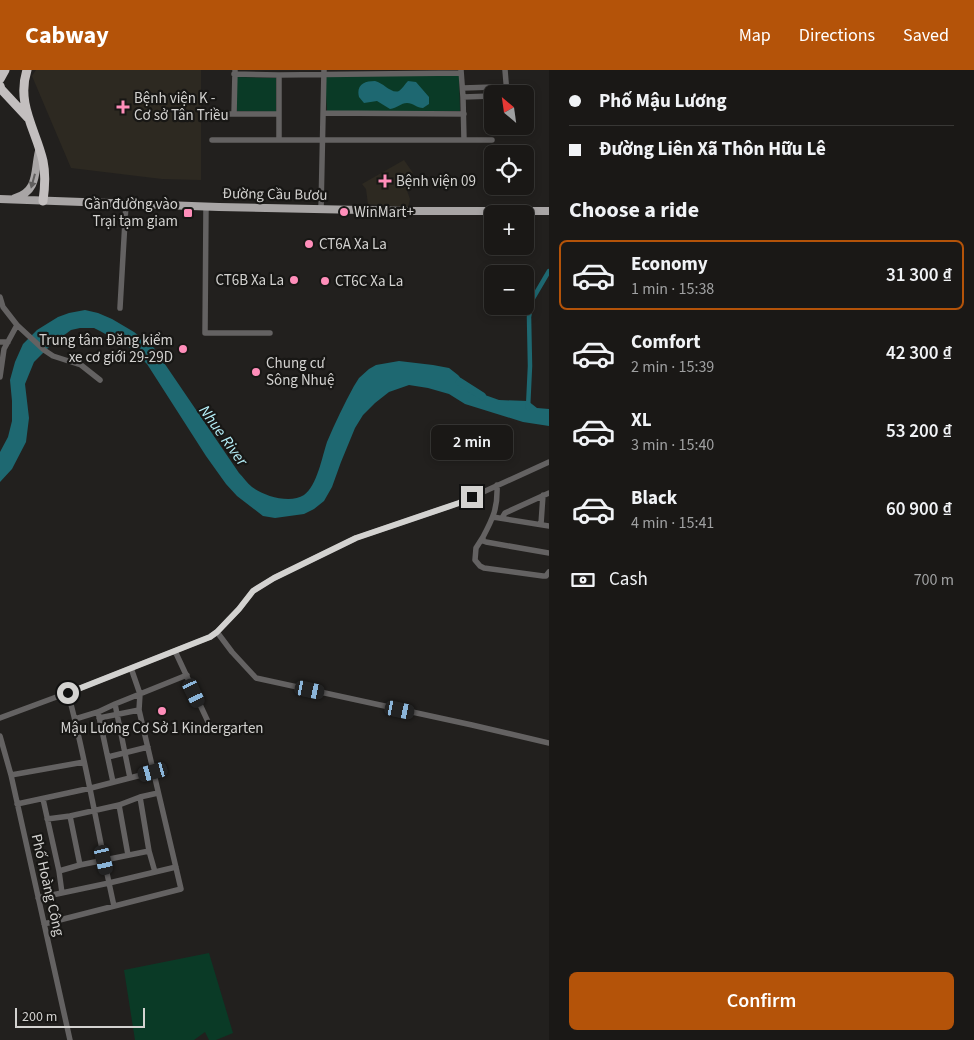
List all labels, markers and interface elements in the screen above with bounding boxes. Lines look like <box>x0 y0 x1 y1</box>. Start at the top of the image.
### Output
text: Cabway <box>25 18 109 53</box>
text: Map <box>739 23 771 48</box>
text: Directions <box>799 23 875 48</box>
text: Saved <box>903 23 949 48</box>
north arrow <box>484 85 534 135</box>
map controls <box>484 85 534 315</box>
place label: Bệnh viện K - Cơ sở Tân Triều <box>134 88 229 126</box>
text: Phố Mậu Lương <box>599 88 727 115</box>
marker: Bệnh viện K - Cơ sở Tân Triều <box>116 100 130 114</box>
text: Đường Liên Xã Thôn Hữu Lê <box>599 136 826 163</box>
button: locate <box>484 145 534 195</box>
place label: Bệnh viện 09 <box>396 171 476 192</box>
one-way arrow <box>29 173 37 189</box>
marker: Bệnh viện 09 <box>378 174 392 188</box>
street label: Đường Cầu Bươu <box>222 183 328 206</box>
place label: Gần đường vào Trại tạm giam <box>84 194 178 232</box>
text: Choose a ride <box>569 194 699 226</box>
place label: WinMart+ <box>354 202 414 223</box>
button: + <box>484 205 534 255</box>
marker: WinMart+ <box>338 206 350 218</box>
marker: Gần đường vào Trại tạm giam <box>182 207 194 219</box>
place label: CT6A Xa La <box>319 234 387 255</box>
marker: CT6A Xa La <box>303 238 315 250</box>
text: Economy <box>631 251 708 278</box>
icon: car <box>571 253 616 298</box>
text: 31 300 ₫ <box>886 262 952 289</box>
button: − <box>484 265 534 315</box>
place label: CT6B Xa La <box>215 270 284 291</box>
place label: CT6C Xa La <box>335 271 403 292</box>
marker: CT6B Xa La <box>288 274 300 286</box>
marker: CT6C Xa La <box>319 275 331 287</box>
text: 1 min · 15:38 <box>631 278 714 300</box>
text: Comfort <box>631 329 701 356</box>
place label: Trung tâm Đăng kiểm xe cơ giới 29-29D <box>39 330 173 368</box>
icon: car <box>571 331 616 376</box>
text: 42 300 ₫ <box>886 340 952 367</box>
marker: Trung tâm Đăng kiểm xe cơ giới 29-29D <box>177 343 189 355</box>
place label: Chung cư Sông Nhuệ <box>266 353 334 391</box>
text: 2 min · 15:39 <box>631 356 714 378</box>
marker: Chung cư Sông Nhuệ <box>250 366 262 378</box>
water label: Nhue River <box>194 401 254 472</box>
text: XL <box>631 407 652 434</box>
icon: car <box>571 409 616 454</box>
text: 53 200 ₫ <box>886 418 952 445</box>
callout: 2 min <box>431 424 513 460</box>
text: 2 min <box>453 431 491 453</box>
text: 3 min · 15:40 <box>631 434 714 456</box>
text: Black <box>631 485 677 512</box>
route end <box>461 486 483 508</box>
icon: car <box>571 487 616 532</box>
text: 60 900 ₫ <box>886 496 952 523</box>
text: 4 min · 15:41 <box>631 512 714 534</box>
icon: cash <box>569 566 597 594</box>
text: Cash <box>609 566 648 593</box>
text: 700 m <box>914 569 954 591</box>
car <box>180 676 207 710</box>
car <box>293 680 326 700</box>
route start <box>57 682 79 704</box>
car <box>383 700 416 720</box>
marker: Mậu Lương Cơ Sở 1 Kindergarten <box>156 705 168 717</box>
place label: Mậu Lương Cơ Sở 1 Kindergarten <box>60 718 264 739</box>
car <box>136 761 169 783</box>
street label: Phố Hoàng Công <box>26 832 70 939</box>
car <box>93 844 114 876</box>
button: Confirm <box>569 972 954 1030</box>
scale bar <box>15 1005 145 1028</box>
text: 200 m <box>22 1007 57 1027</box>

